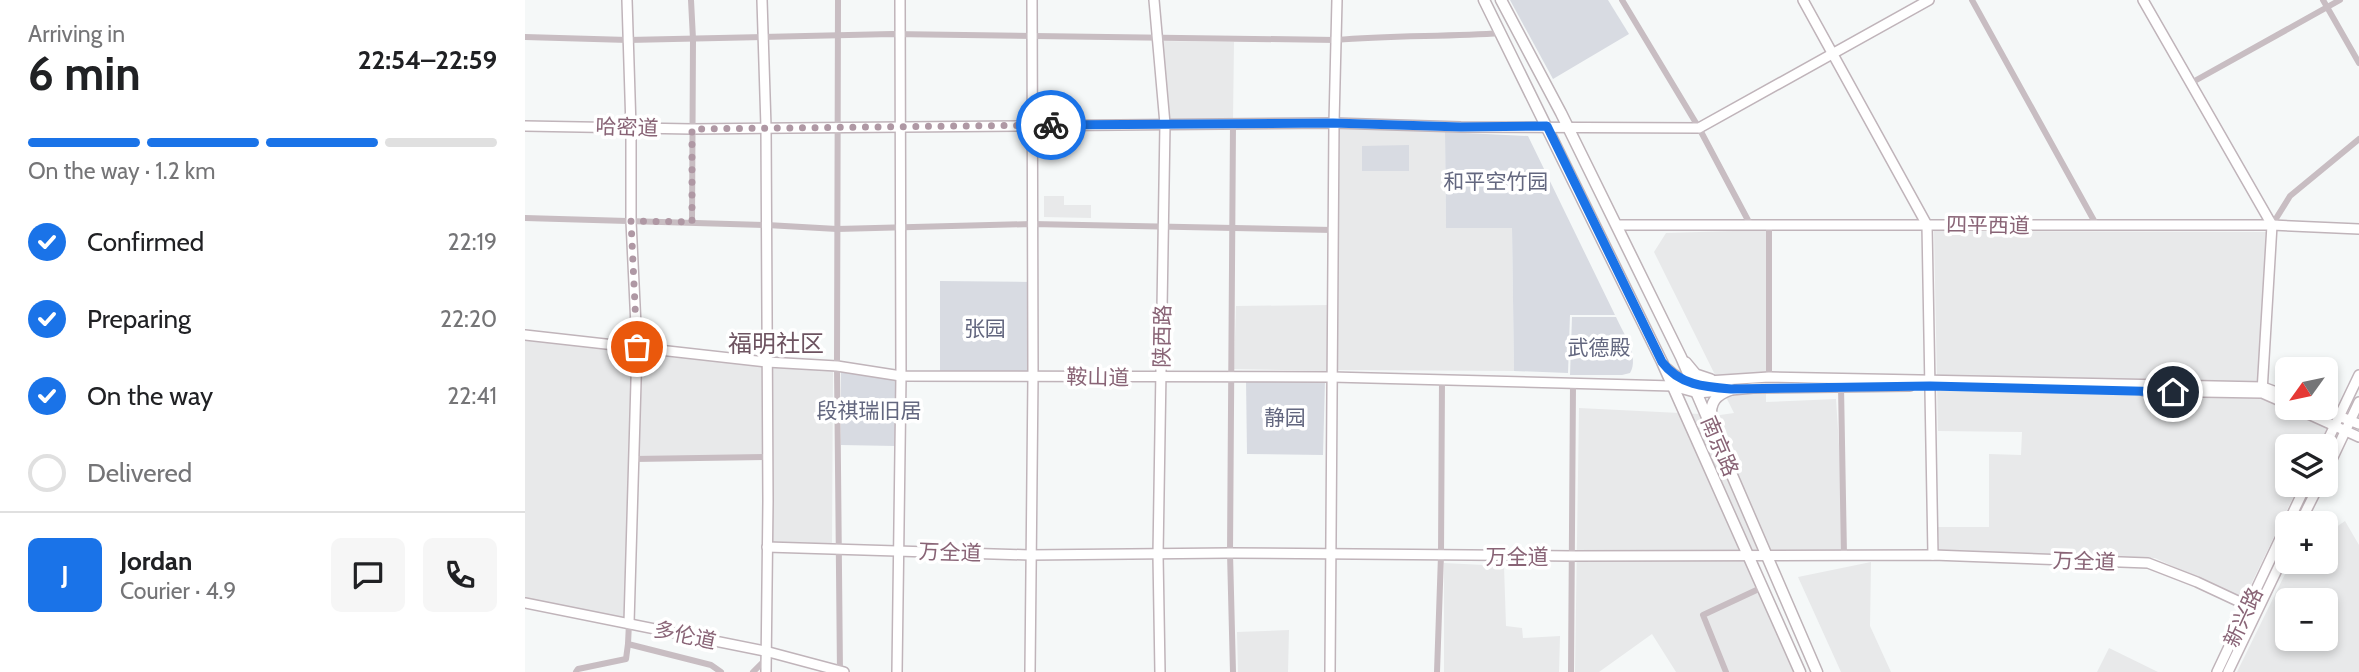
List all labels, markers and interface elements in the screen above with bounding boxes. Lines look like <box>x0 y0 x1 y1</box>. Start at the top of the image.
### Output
text: Arriving in <box>28 20 125 48</box>
text: 22:54–22:59 <box>358 44 497 76</box>
text: 6 min <box>28 46 141 102</box>
courier <box>1016 90 1086 160</box>
icon: bike <box>1032 106 1070 144</box>
street label: 哈密道 <box>595 113 659 141</box>
text: On the way · 1.2 km <box>28 157 215 185</box>
park label: 和平空竹园 <box>1444 169 1549 194</box>
street label: 四平西道 <box>1946 212 2030 238</box>
icon: check <box>28 223 66 261</box>
text: Confirmed <box>87 226 204 258</box>
text: 22:19 <box>448 228 497 256</box>
icon: check <box>28 300 66 338</box>
text: Preparing <box>87 303 191 335</box>
street label: 陕西路 <box>1149 304 1175 368</box>
text: 22:20 <box>440 305 497 333</box>
park label: 张园 <box>964 316 1006 341</box>
pin <box>607 317 667 377</box>
icon: bag <box>618 328 656 366</box>
district label: 福明社区 <box>728 329 824 358</box>
park label: 武德殿 <box>1568 335 1631 360</box>
north arrow <box>2275 357 2338 420</box>
map controls <box>2275 357 2338 651</box>
pin <box>2143 362 2203 422</box>
street label: 鞍山道 <box>1066 364 1130 390</box>
icon: home <box>2154 373 2192 411</box>
icon: check <box>28 377 66 415</box>
text: On the way <box>87 380 213 412</box>
text: 22:41 <box>447 382 497 410</box>
park label: 段祺瑞旧居 <box>817 398 922 423</box>
park label: 静园 <box>1264 405 1306 430</box>
street label: 南京路 <box>1696 412 1744 480</box>
button: layers <box>2275 434 2338 497</box>
text: Delivered <box>87 457 192 489</box>
button: + <box>2275 511 2338 574</box>
button: chat <box>331 538 405 612</box>
button: phone <box>423 538 497 612</box>
street label: 万全道 <box>918 538 982 566</box>
street label: 万全道 <box>1486 544 1549 569</box>
text: Jordan <box>120 545 192 577</box>
street label: 万全道 <box>2052 547 2116 575</box>
text: J <box>61 559 69 591</box>
text: Courier · 4.9 <box>120 577 236 605</box>
street label: 新兴路 <box>2218 583 2268 651</box>
button: − <box>2275 588 2338 651</box>
street label: 多伦道 <box>652 616 718 654</box>

